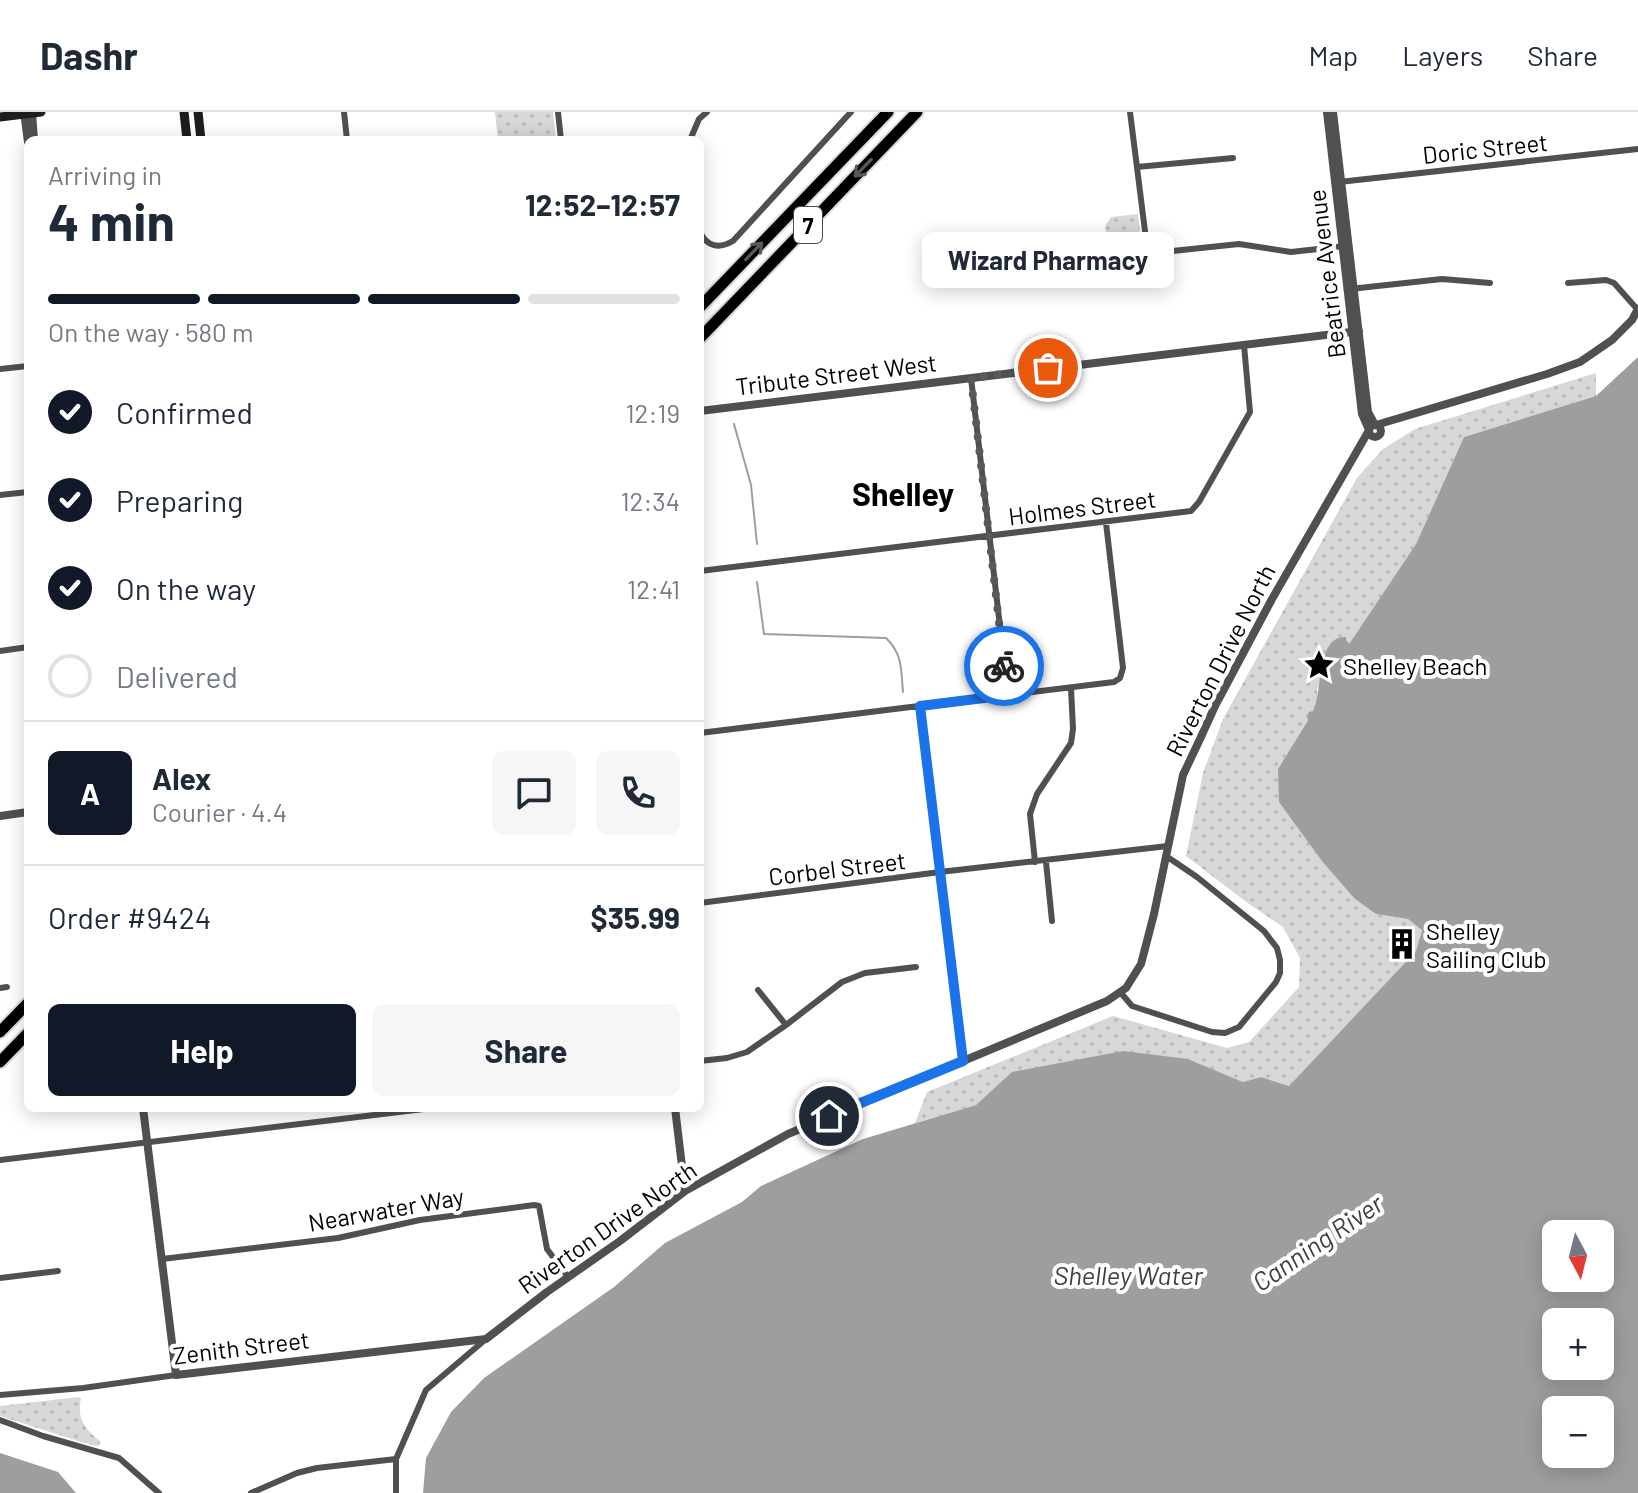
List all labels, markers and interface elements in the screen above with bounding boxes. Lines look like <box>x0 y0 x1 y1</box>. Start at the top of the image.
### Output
text: Dashr <box>40 32 138 78</box>
text: Map <box>1308 38 1358 72</box>
text: Layers <box>1402 38 1483 72</box>
text: Share <box>1527 38 1598 72</box>
street label: Doric Street <box>1421 127 1549 169</box>
one-way arrow <box>853 158 872 178</box>
text: Arriving in <box>48 159 162 190</box>
text: 12:52–12:57 <box>525 186 680 222</box>
street label: Beatrice Avenue <box>1301 188 1351 360</box>
text: 4 min <box>48 189 175 251</box>
road number: 7 <box>794 207 822 243</box>
callout: Wizard Pharmacy <box>922 232 1174 288</box>
one-way arrow <box>744 242 763 261</box>
text: Wizard Pharmacy <box>948 244 1148 275</box>
text: On the way · 580 m <box>48 316 253 347</box>
pin <box>1014 334 1082 402</box>
icon: bag <box>1026 346 1070 390</box>
street label: Tribute Street West <box>734 347 938 401</box>
icon: check <box>48 390 92 434</box>
text: Confirmed <box>116 394 253 430</box>
text: 12:19 <box>626 397 680 428</box>
district label: Shelley <box>852 474 954 512</box>
icon: check <box>48 478 92 522</box>
text: Preparing <box>116 482 243 518</box>
street label: Holmes Street <box>1007 484 1157 530</box>
text: 12:34 <box>620 485 680 516</box>
street label: Riverton Drive North <box>1159 559 1281 761</box>
icon: check <box>48 566 92 610</box>
text: On the way <box>116 570 256 606</box>
text: 12:41 <box>627 573 680 604</box>
courier <box>964 626 1044 706</box>
icon: bike <box>982 644 1026 688</box>
place icon: Shelley Beach <box>1302 648 1336 682</box>
place label: Shelley Beach <box>1343 651 1487 680</box>
text: Delivered <box>116 658 238 694</box>
button: chat <box>492 751 576 835</box>
button: phone <box>596 751 680 835</box>
text: Alex <box>152 760 211 796</box>
text: A <box>80 775 100 811</box>
text: Courier · 4.4 <box>152 796 287 827</box>
street label: Corbel Street <box>767 845 907 891</box>
text: Order #9424 <box>48 899 211 935</box>
text: $35.99 <box>591 899 680 935</box>
place label: Shelley Sailing Club <box>1426 916 1547 973</box>
building icon: Shelley Sailing Club <box>1385 927 1419 961</box>
button: Help <box>48 1004 356 1096</box>
button: Share <box>372 1004 680 1096</box>
pin <box>795 1082 863 1150</box>
icon: home <box>807 1094 851 1138</box>
street label: Riverton Drive North <box>512 1155 702 1299</box>
street label: Nearwater Way <box>306 1181 466 1237</box>
water label: Canning River <box>1246 1187 1389 1297</box>
north arrow <box>1542 1220 1614 1292</box>
map controls <box>1542 1220 1614 1468</box>
water label: Shelley Water <box>1053 1259 1203 1290</box>
button: + <box>1542 1308 1614 1380</box>
street label: Zenith Street <box>171 1324 311 1370</box>
button: − <box>1542 1396 1614 1468</box>

